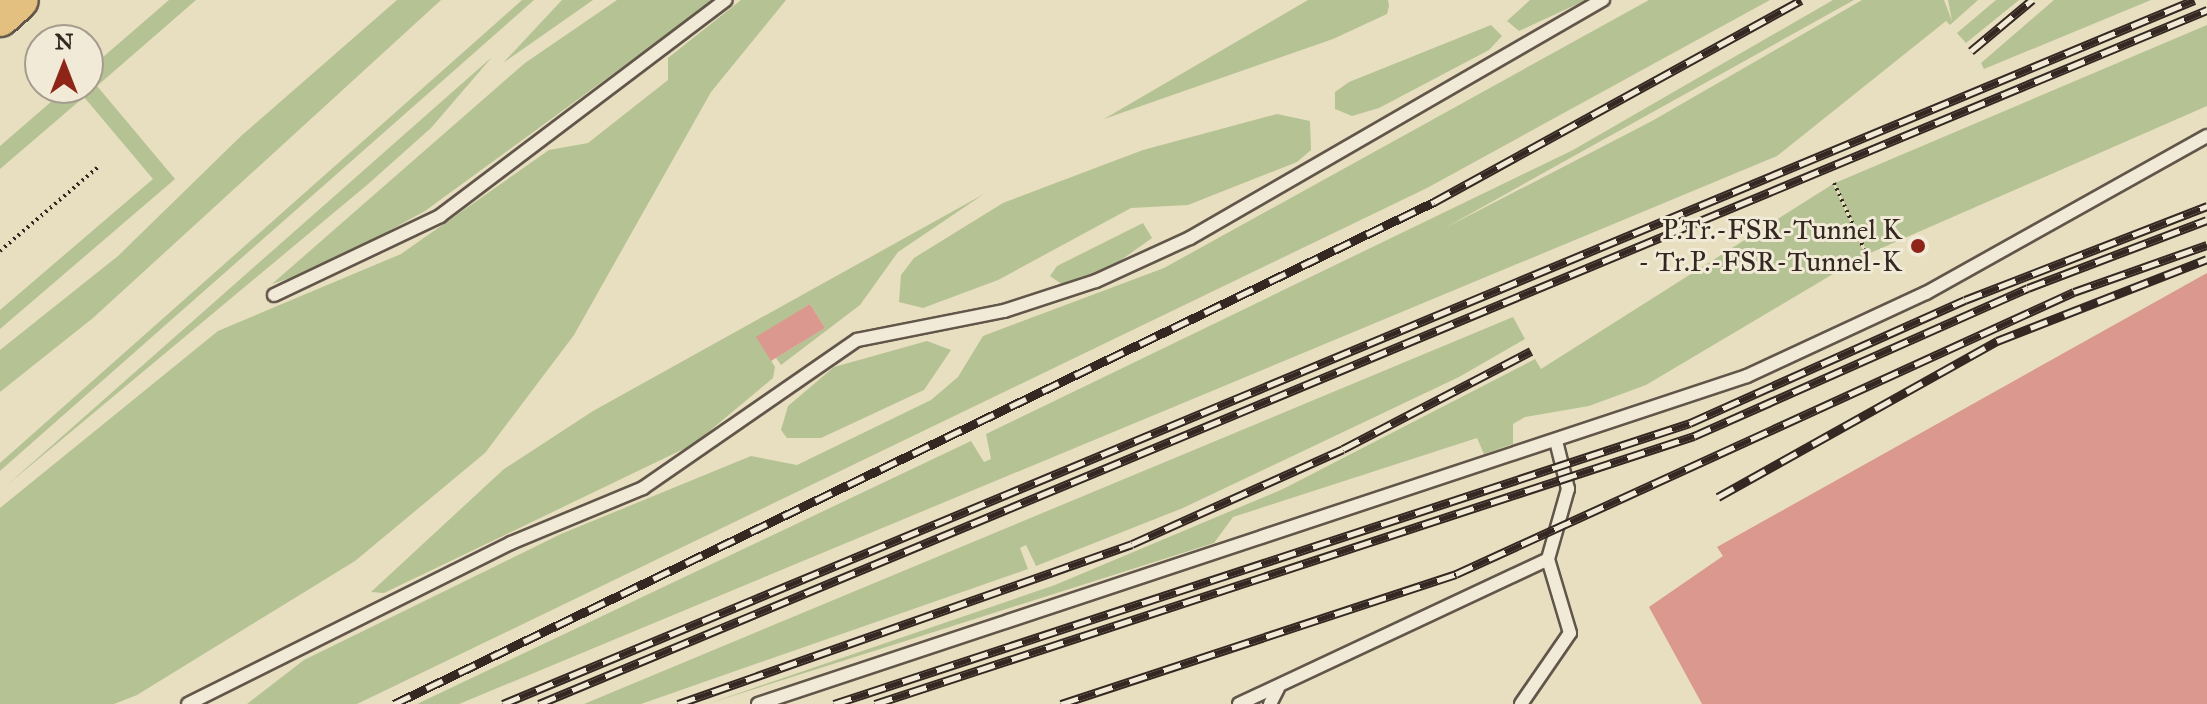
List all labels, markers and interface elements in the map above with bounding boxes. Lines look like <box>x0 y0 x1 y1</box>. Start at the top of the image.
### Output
north arrow <box>24 24 104 104</box>
text: N <box>55 28 73 55</box>
place label: P.Tr.-FSR-Tunnel K - Tr.P.-FSR-Tunnel-K <box>1638 213 1902 279</box>
marker: P.Tr.-FSR-Tunnel K - Tr.P.-FSR-Tunnel-K <box>1909 237 1927 255</box>

